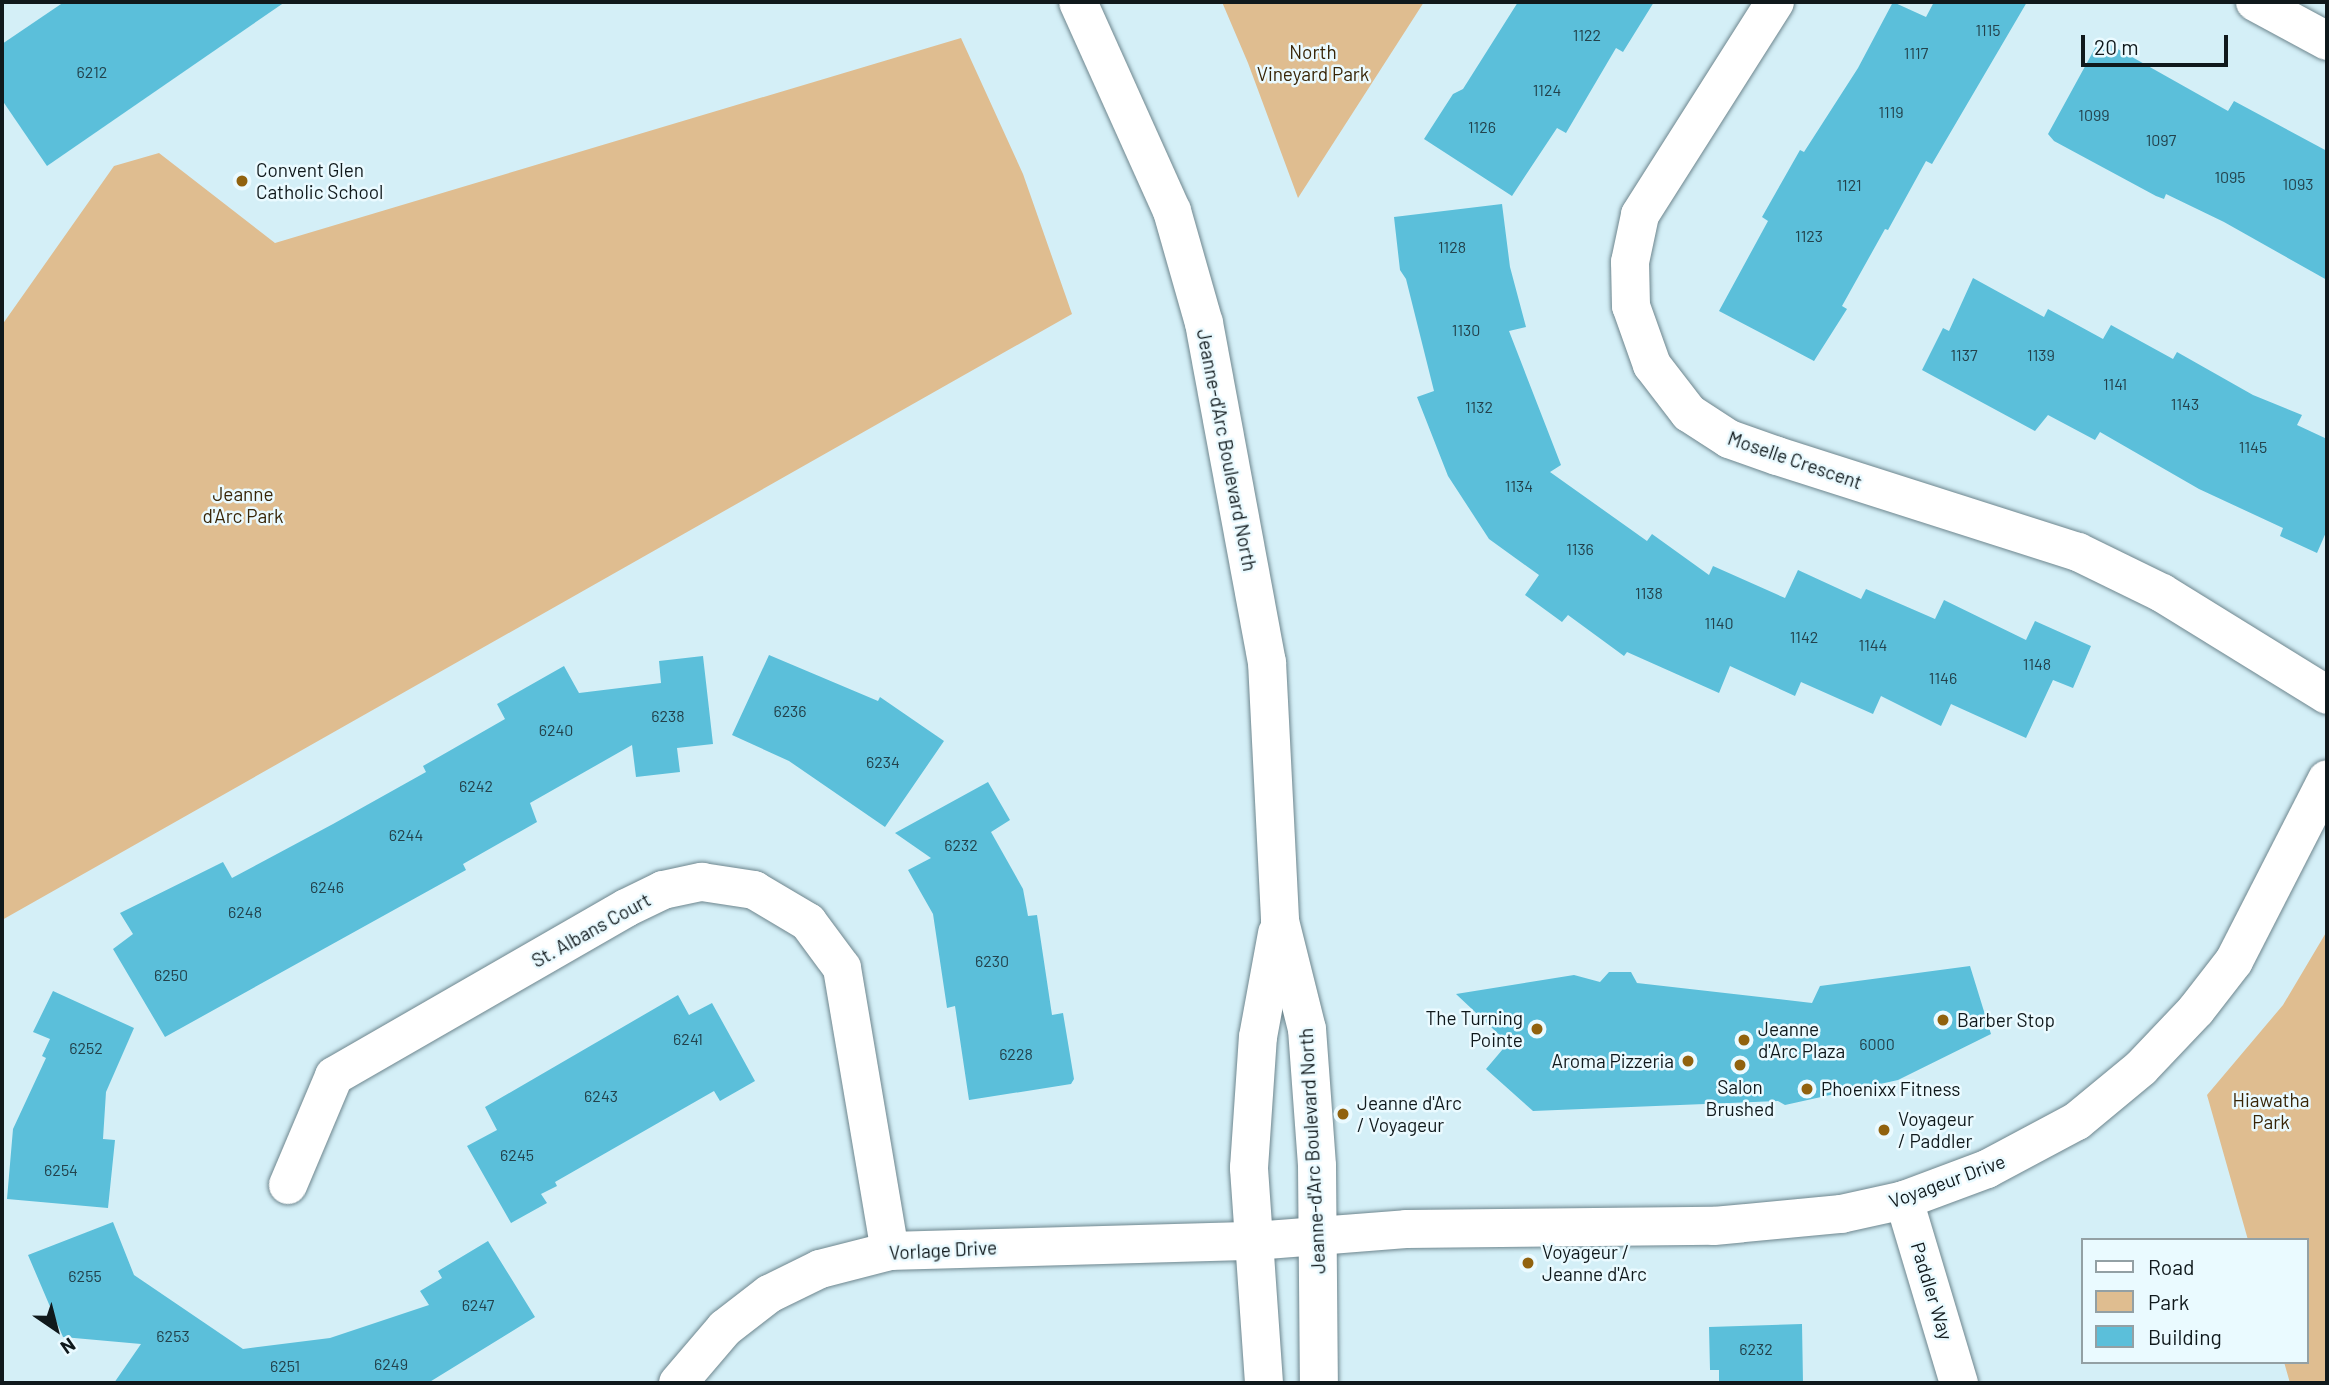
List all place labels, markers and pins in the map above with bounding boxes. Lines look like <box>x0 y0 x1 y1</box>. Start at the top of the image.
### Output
place label: Convent Glen Catholic School <box>256 159 383 203</box>
marker: Convent Glen Catholic School <box>234 173 250 189</box>
place label: The Turning Pointe <box>1426 1007 1523 1051</box>
place label: Barber Stop <box>1957 1009 2055 1031</box>
marker: Barber Stop <box>1935 1012 1951 1028</box>
place label: Jeanne d'Arc Plaza <box>1758 1018 1845 1062</box>
marker: The Turning Pointe <box>1529 1021 1545 1037</box>
marker: Jeanne d'Arc Plaza <box>1736 1032 1752 1048</box>
place label: Aroma Pizzeria <box>1551 1050 1674 1072</box>
marker: Aroma Pizzeria <box>1680 1053 1696 1069</box>
marker: Salon Brushed <box>1732 1057 1748 1073</box>
place label: Salon Brushed <box>1706 1076 1774 1120</box>
place label: Phoenixx Fitness <box>1821 1078 1960 1100</box>
marker: Phoenixx Fitness <box>1799 1081 1815 1097</box>
place label: Jeanne d'Arc / Voyageur <box>1357 1092 1462 1136</box>
marker: Jeanne d'Arc / Voyageur <box>1335 1106 1351 1122</box>
place label: Voyageur / Paddler <box>1898 1108 1974 1152</box>
marker: Voyageur / Paddler <box>1876 1122 1892 1138</box>
place label: Voyageur / Jeanne d'Arc <box>1542 1241 1647 1285</box>
marker: Voyageur / Jeanne d'Arc <box>1520 1255 1536 1271</box>

